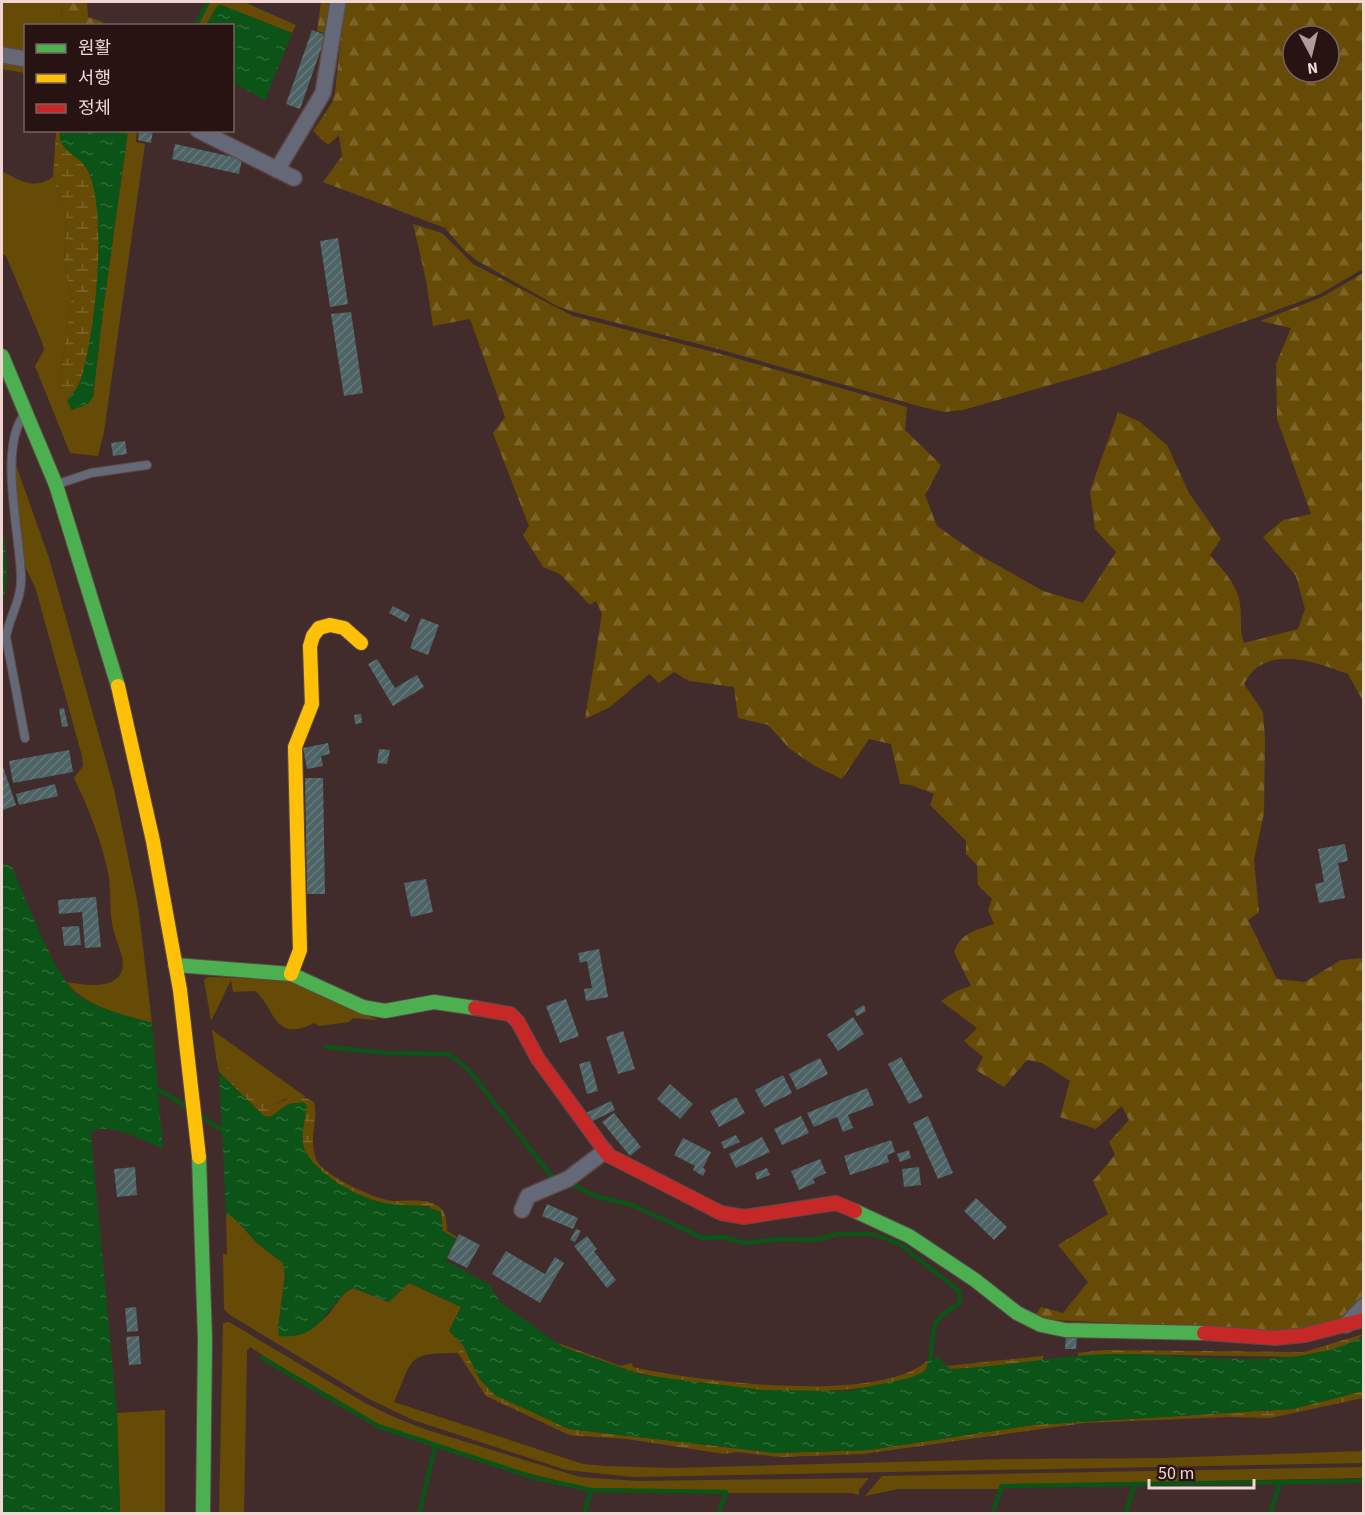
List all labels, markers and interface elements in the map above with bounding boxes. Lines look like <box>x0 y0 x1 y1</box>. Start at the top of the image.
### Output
legend <box>24 24 234 132</box>
north arrow <box>1281 24 1341 84</box>
text: 원활 <box>78 36 111 61</box>
text: N <box>1306 56 1319 79</box>
text: 서행 <box>78 66 111 91</box>
text: 정체 <box>78 96 111 121</box>
scale bar <box>1149 1452 1254 1490</box>
text: 50 m <box>1158 1461 1194 1486</box>

